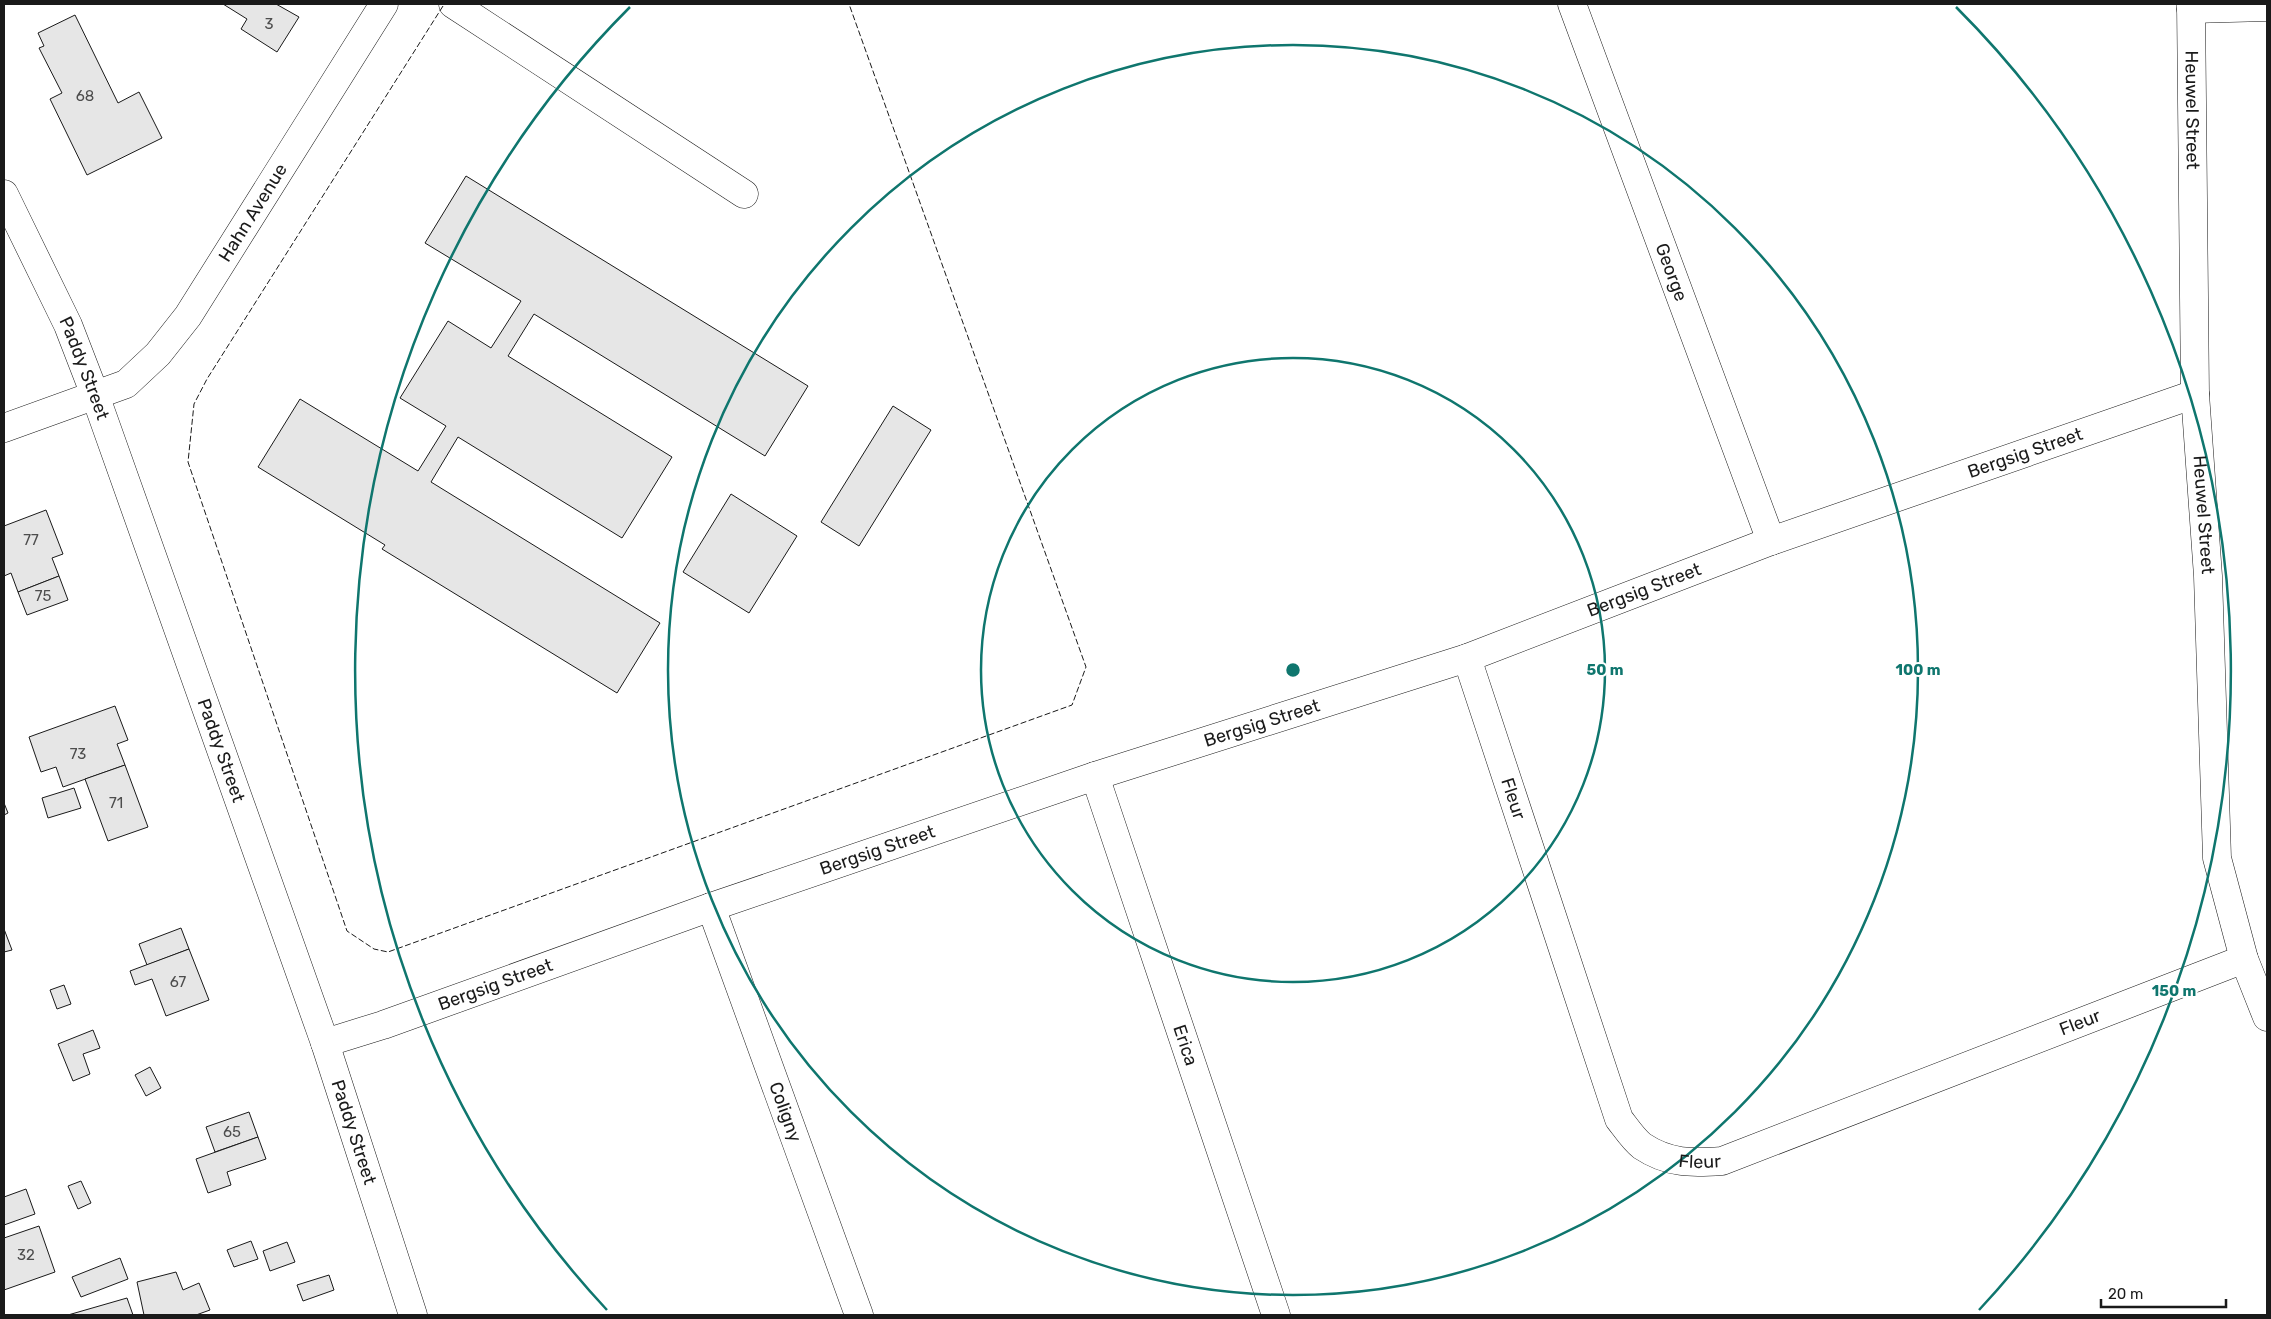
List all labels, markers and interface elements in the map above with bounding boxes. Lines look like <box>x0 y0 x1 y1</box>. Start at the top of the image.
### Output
house number: 3 <box>264 15 274 33</box>
street label: Heuwel Street <box>2180 50 2204 170</box>
house number: 68 <box>76 87 94 105</box>
street label: Hahn Avenue <box>214 160 292 266</box>
street label: George <box>1651 240 1692 304</box>
street label: Paddy Street <box>55 313 114 423</box>
street label: Bergsig Street <box>1965 423 2086 483</box>
street label: Heuwel Street <box>2188 455 2219 575</box>
house number: 77 <box>23 531 39 549</box>
street label: Bergsig Street <box>1584 558 1704 622</box>
house number: 75 <box>35 587 51 605</box>
centre of rings <box>1284 661 1302 679</box>
text: 50 m <box>1587 661 1623 679</box>
text: 100 m <box>1896 661 1940 679</box>
street label: Bergsig Street <box>1201 694 1322 752</box>
street label: Paddy Street <box>193 696 250 805</box>
house number: 73 <box>70 745 86 763</box>
street label: Fleur <box>1496 775 1531 822</box>
house number: 71 <box>109 794 123 812</box>
street label: Bergsig Street <box>817 820 938 880</box>
street label: Bergsig Street <box>435 954 556 1015</box>
house number: 67 <box>170 973 186 991</box>
text: 150 m <box>2152 982 2196 1000</box>
street label: Fleur <box>2056 1004 2104 1040</box>
street label: Erica <box>1168 1022 1203 1069</box>
street label: Paddy Street <box>327 1077 381 1187</box>
street label: Coligny <box>764 1079 806 1145</box>
house number: 65 <box>223 1123 241 1141</box>
street label: Fleur <box>1677 1150 1722 1173</box>
house number: 32 <box>17 1246 35 1264</box>
scale bar <box>2101 1276 2226 1308</box>
text: 20 m <box>2108 1285 2143 1303</box>

